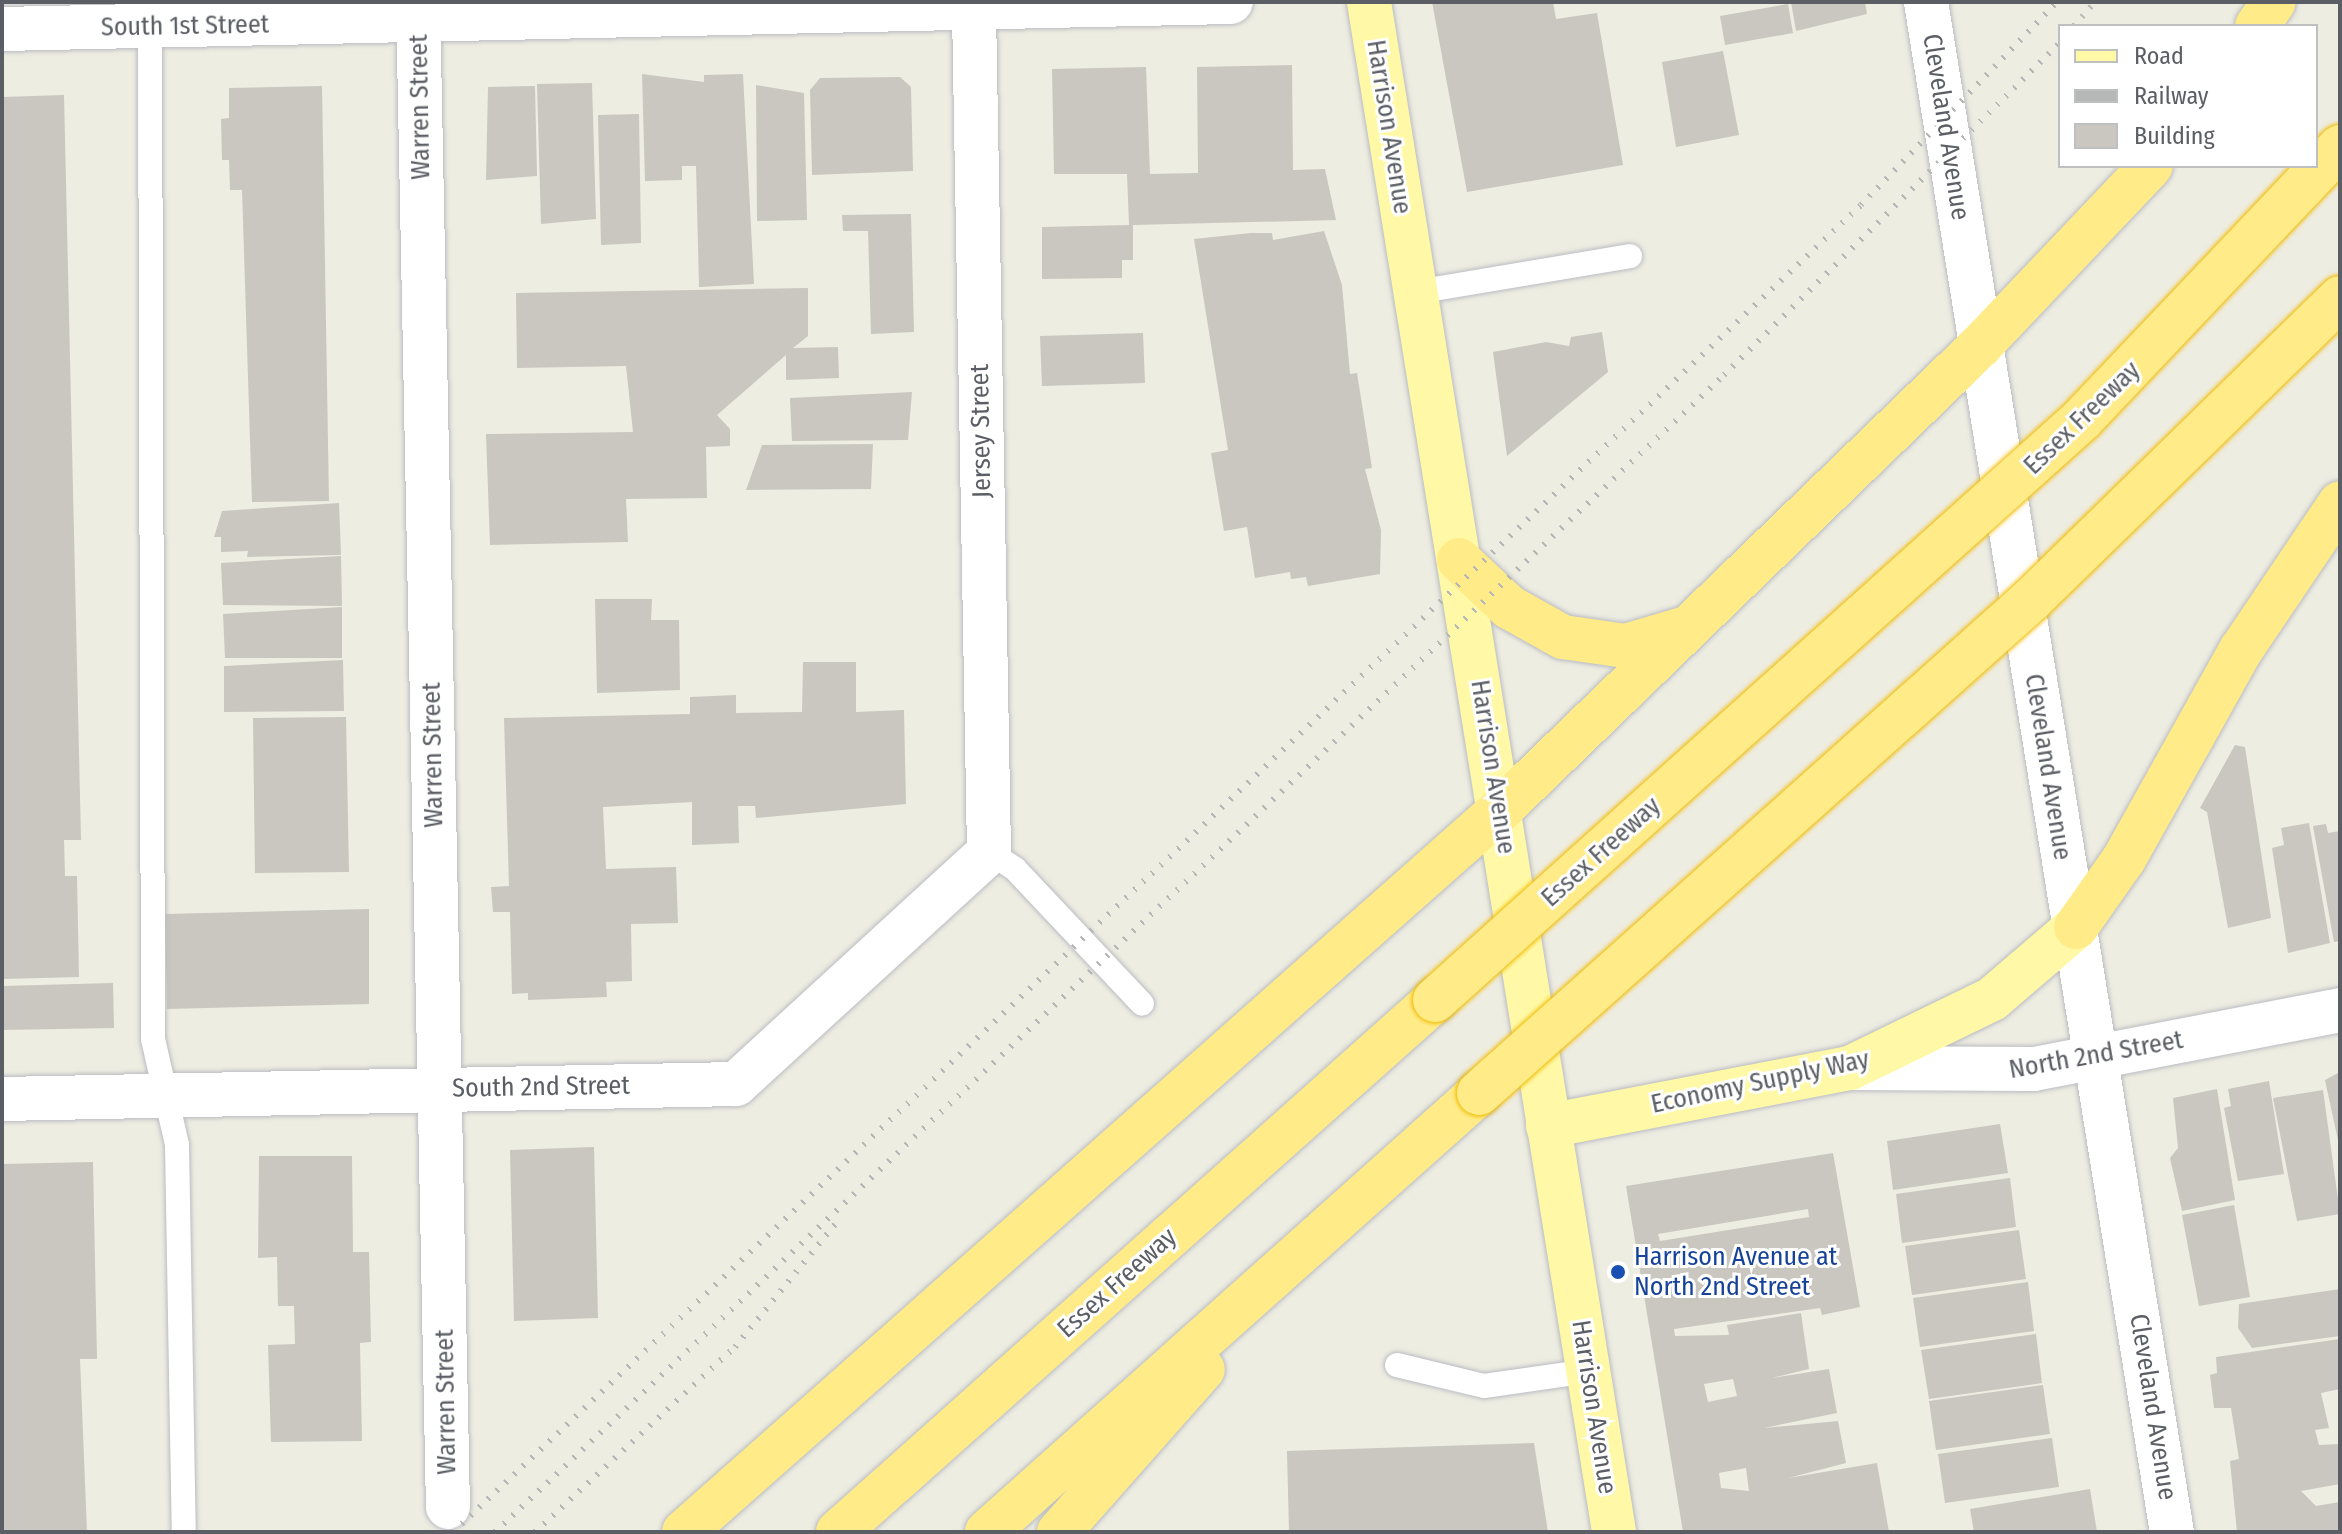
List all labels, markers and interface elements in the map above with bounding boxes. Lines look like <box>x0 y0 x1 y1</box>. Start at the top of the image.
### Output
street label: South 1st Street <box>101 9 269 43</box>
legend <box>2058 24 2318 168</box>
street label: Cleveland Avenue <box>1916 32 1976 222</box>
street label: Warren Street <box>403 34 437 180</box>
street label: Harrison Avenue <box>1360 38 1418 216</box>
text: Road <box>2134 42 2184 70</box>
text: Railway <box>2134 82 2209 110</box>
text: Building <box>2134 122 2215 150</box>
street label: Essex Freeway <box>2017 355 2147 481</box>
street label: Jersey Street <box>964 364 998 498</box>
street label: Cleveland Avenue <box>2018 672 2078 862</box>
street label: Harrison Avenue <box>1464 678 1522 856</box>
street label: Warren Street <box>416 682 450 828</box>
street label: Essex Freeway <box>1535 790 1667 914</box>
street label: North 2nd Street <box>2007 1024 2185 1086</box>
street label: Economy Supply Way <box>1648 1044 1872 1120</box>
street label: South 2nd Street <box>452 1070 630 1104</box>
street label: Essex Freeway <box>1051 1221 1183 1345</box>
place label: Harrison Avenue at North 2nd Street <box>1634 1241 1837 1302</box>
marker: Harrison Avenue at North 2nd Street <box>1609 1263 1627 1281</box>
street label: Cleveland Avenue <box>2123 1312 2183 1502</box>
street label: Harrison Avenue <box>1565 1318 1623 1496</box>
street label: Warren Street <box>429 1329 463 1475</box>

